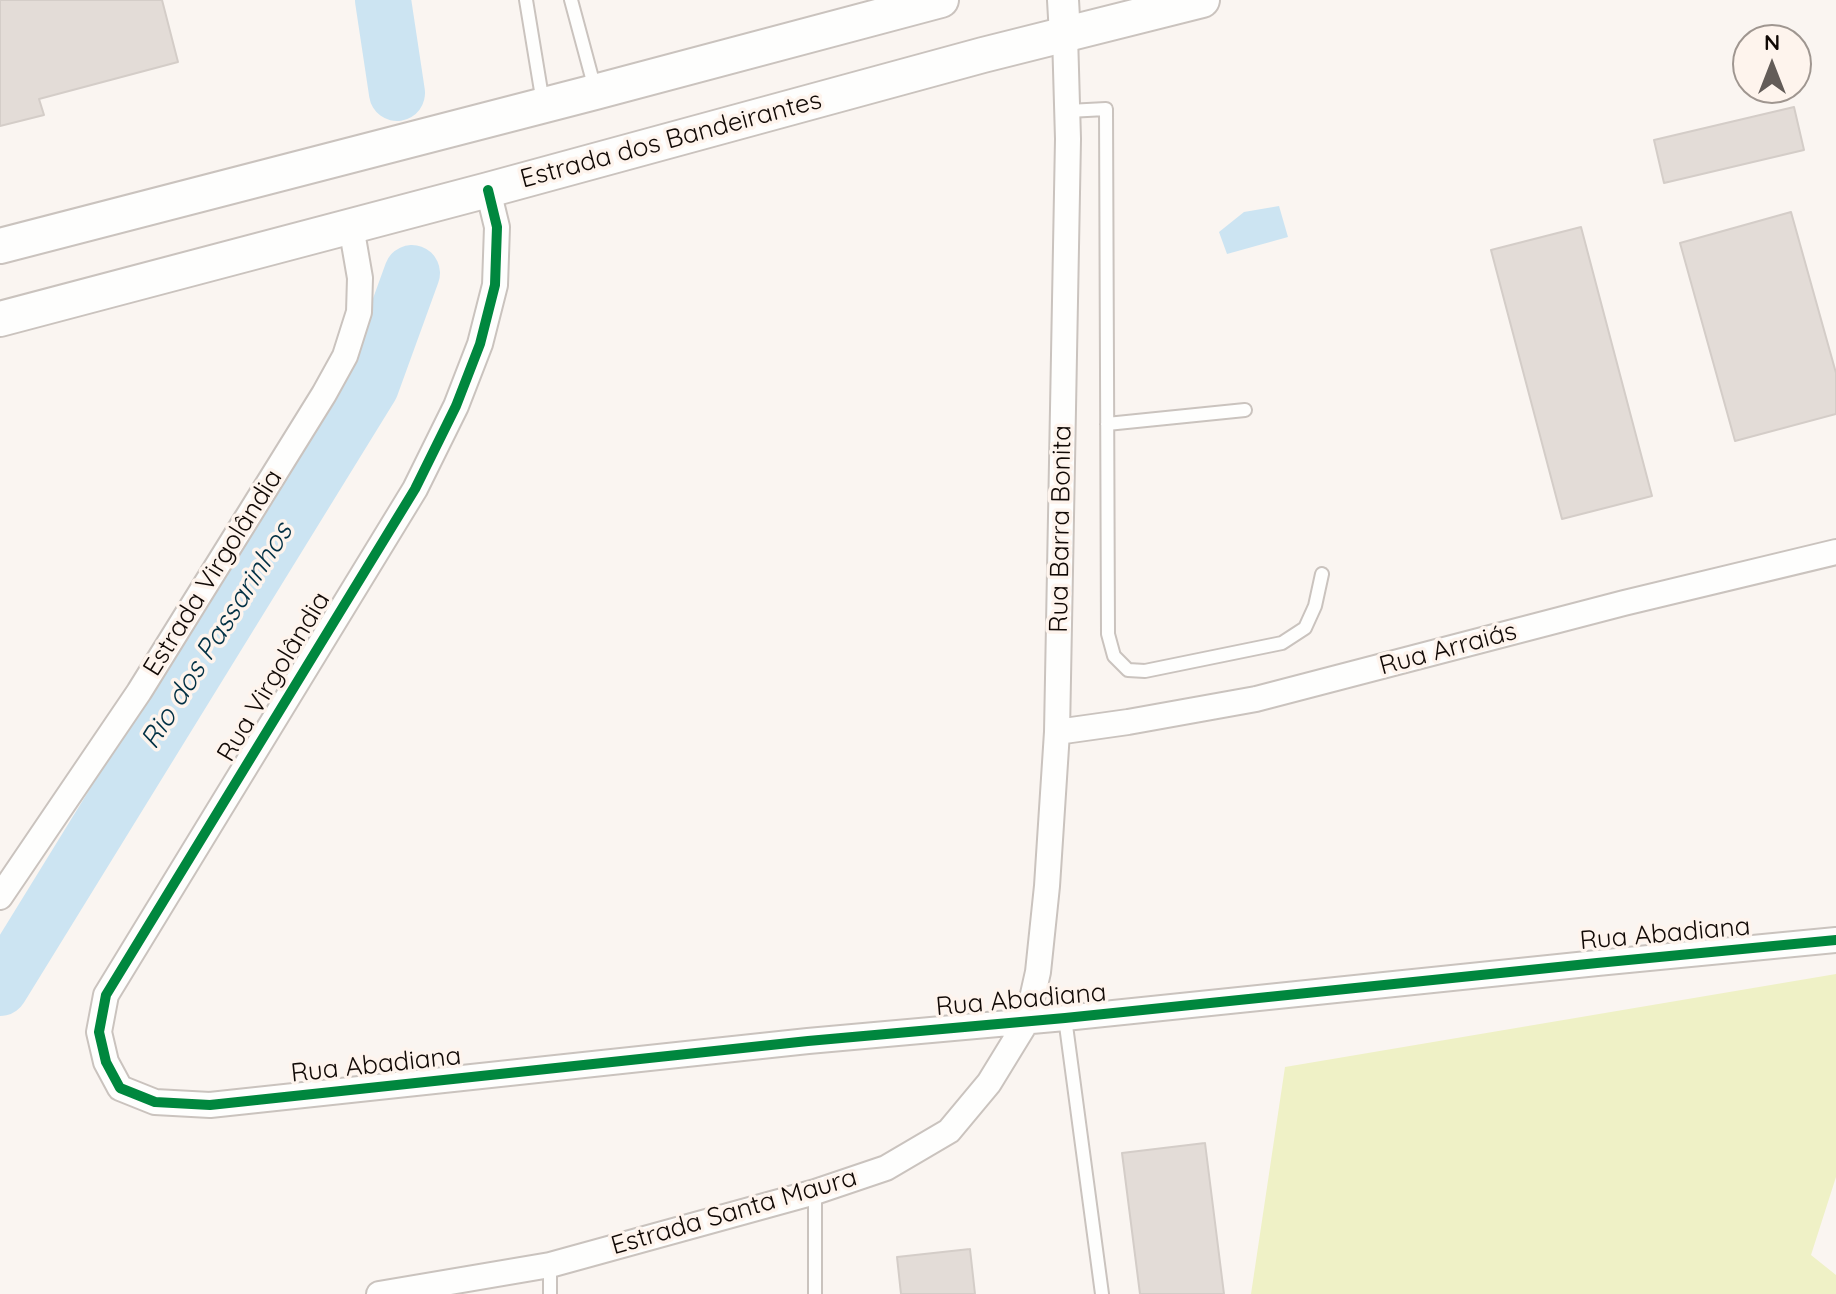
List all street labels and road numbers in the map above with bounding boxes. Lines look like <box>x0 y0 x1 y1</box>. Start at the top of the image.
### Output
street label: Estrada dos Bandeirantes <box>517 85 825 195</box>
street label: Rua Barra Bonita <box>1044 425 1078 633</box>
street label: Estrada Virgolândia <box>137 464 289 682</box>
street label: Rua Virgolândia <box>211 586 337 768</box>
street label: Rua Arraiás <box>1376 616 1520 682</box>
street label: Rua Abadiana <box>1578 911 1752 957</box>
street label: Rua Abadiana <box>934 977 1108 1023</box>
street label: Rua Abadiana <box>289 1041 463 1089</box>
street label: Estrada Santa Maura <box>608 1162 860 1262</box>

